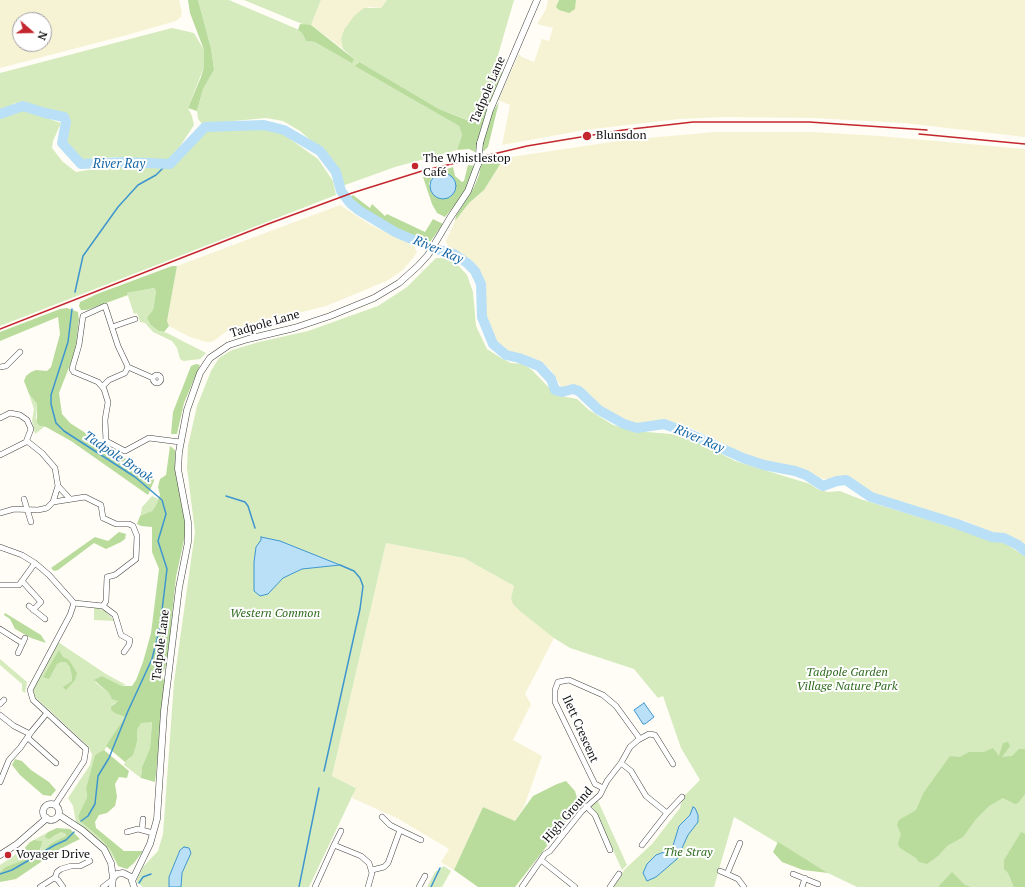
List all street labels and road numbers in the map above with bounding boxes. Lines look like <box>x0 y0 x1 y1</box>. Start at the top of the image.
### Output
street label: Tadpole Lane <box>467 54 509 126</box>
street label: Tadpole Lane <box>229 307 301 341</box>
street label: Tadpole Lane <box>149 609 173 681</box>
street label: Ilett Crescent <box>559 693 601 765</box>
street label: High Ground <box>540 784 596 846</box>

